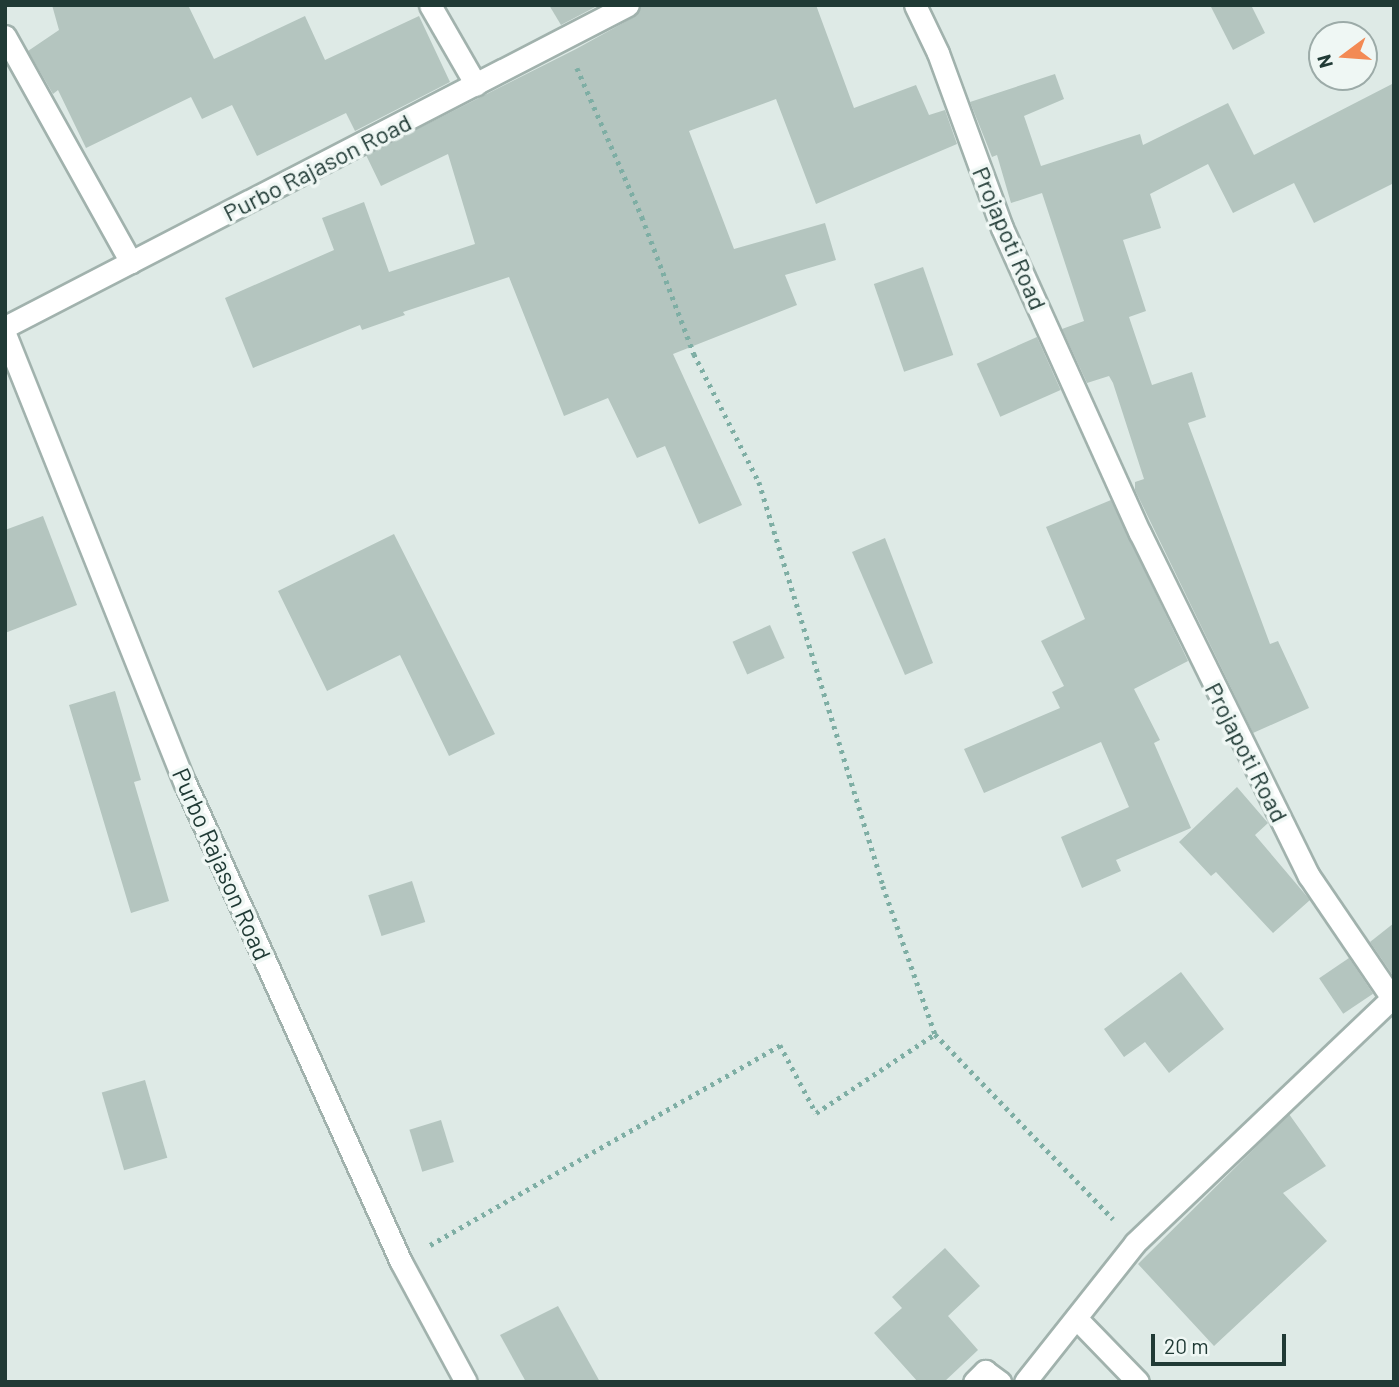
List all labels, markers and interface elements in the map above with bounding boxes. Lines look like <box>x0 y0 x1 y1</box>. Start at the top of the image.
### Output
north arrow <box>1308 21 1378 91</box>
text: N <box>1311 52 1337 71</box>
street label: Purbo Rajason Road <box>218 107 416 227</box>
street label: Projapoti Road <box>967 162 1053 314</box>
street label: Projapoti Road <box>1199 677 1295 827</box>
street label: Purbo Rajason Road <box>167 764 277 964</box>
scale bar <box>1154 1320 1289 1364</box>
text: 20 m <box>1164 1333 1209 1358</box>

